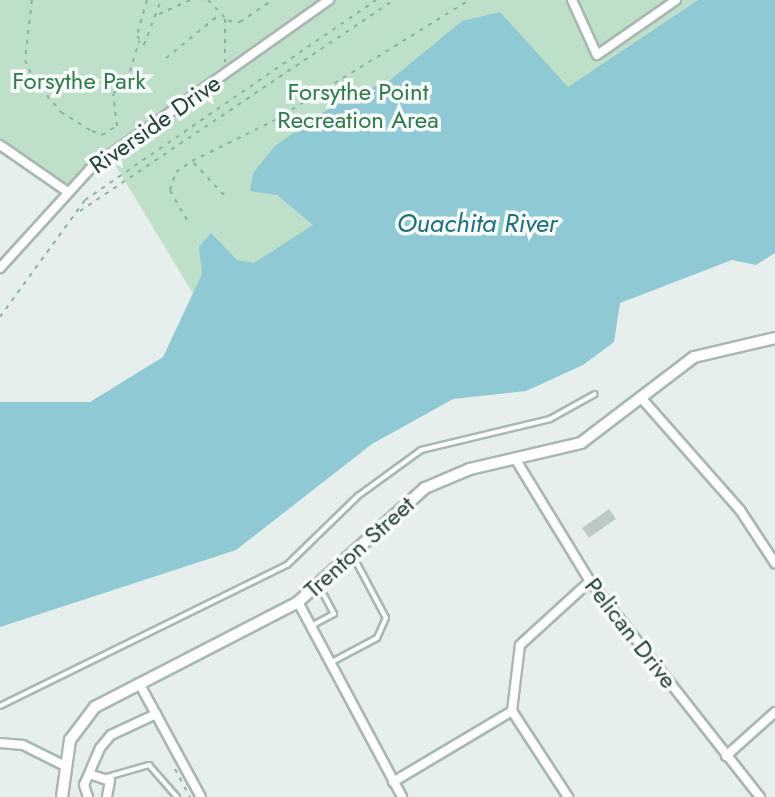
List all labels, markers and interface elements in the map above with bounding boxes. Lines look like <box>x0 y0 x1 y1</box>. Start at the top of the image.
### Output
park label: Forsythe Park <box>12 67 146 95</box>
street label: Riverside Drive <box>84 68 226 180</box>
park label: Forsythe Point Recreation Area <box>277 78 439 134</box>
water label: Ouachita River <box>397 208 557 240</box>
street label: Trenton Street <box>298 490 420 604</box>
street label: Pelican Drive <box>579 572 683 694</box>

